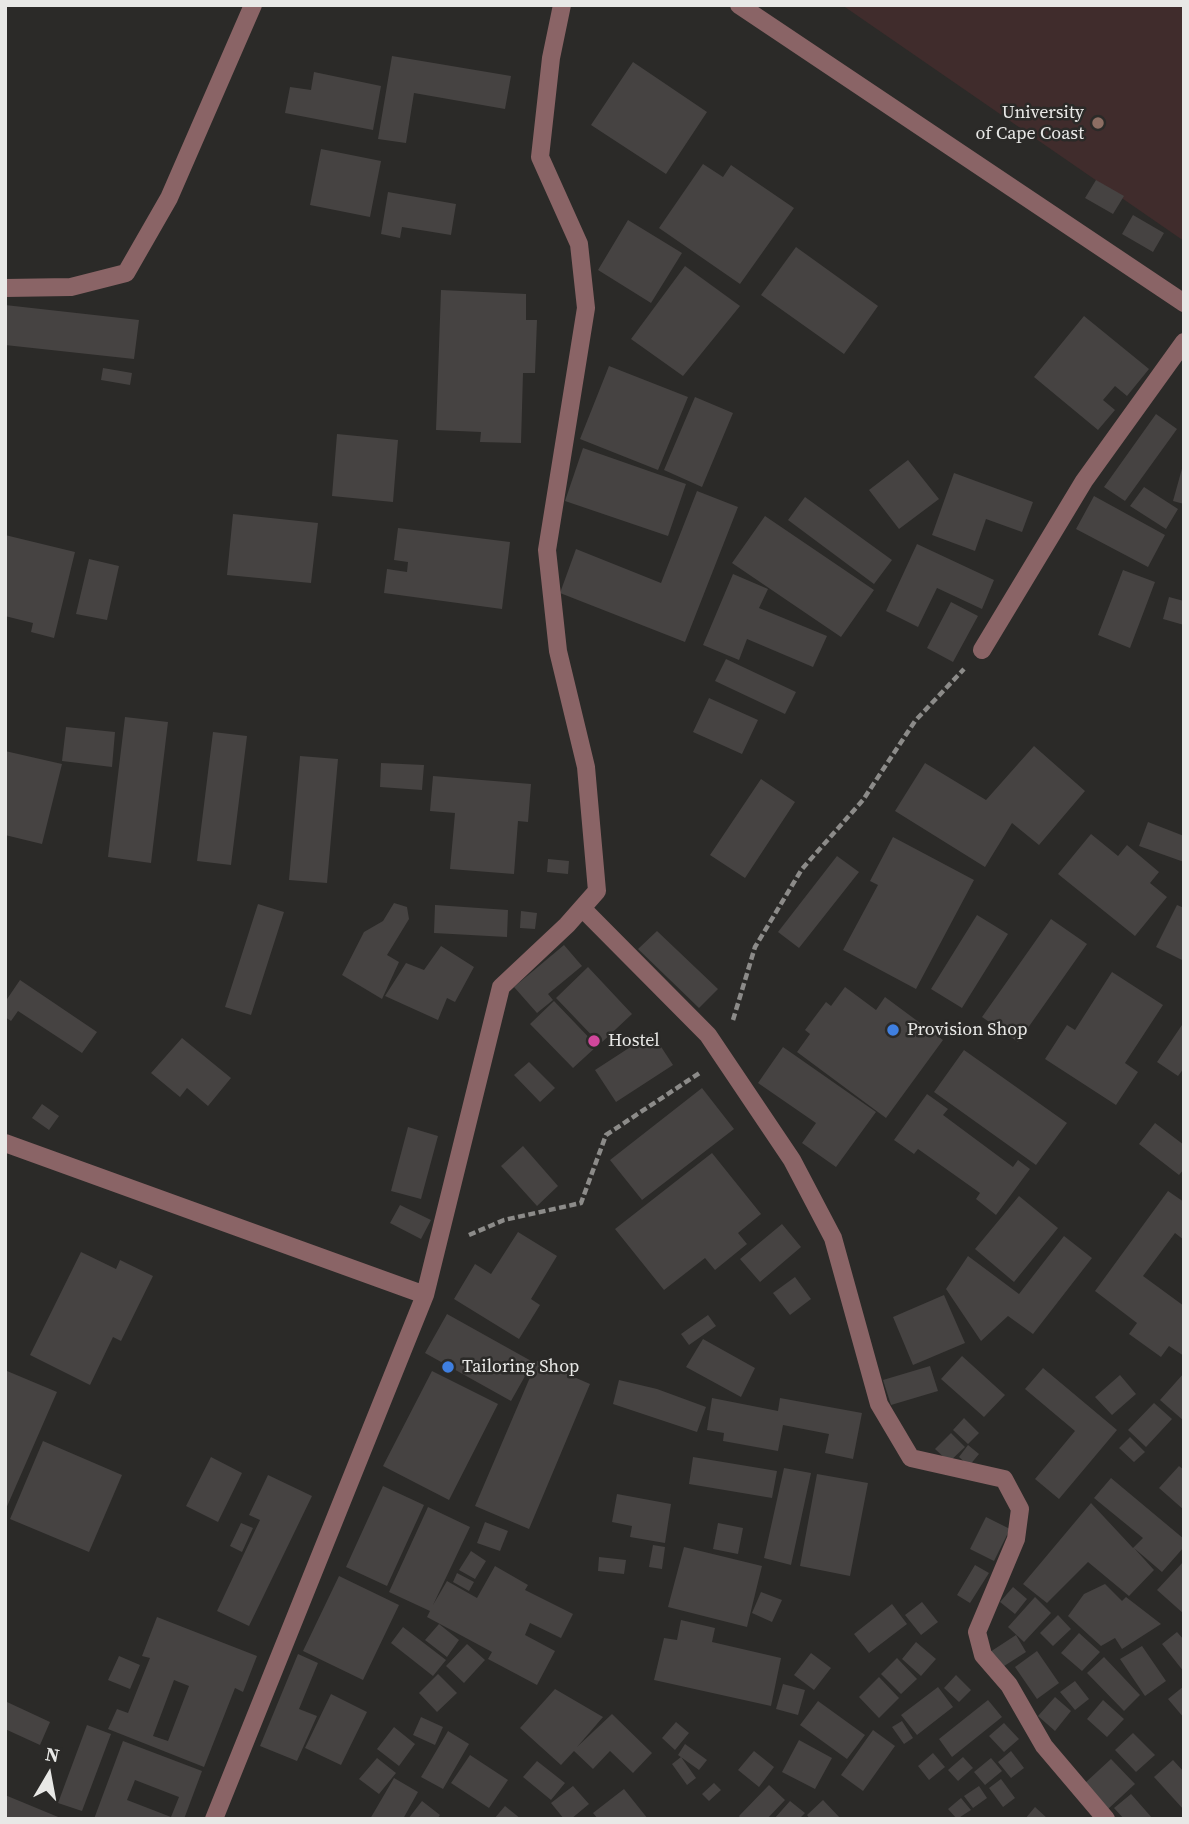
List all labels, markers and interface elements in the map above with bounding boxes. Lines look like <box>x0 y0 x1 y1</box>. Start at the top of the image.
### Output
place label: University of Cape Coast <box>975 102 1084 144</box>
marker: University of Cape Coast <box>1090 115 1106 131</box>
place label: Provision Shop <box>907 1019 1027 1041</box>
marker: Provision Shop <box>885 1022 901 1038</box>
place label: Hostel <box>608 1030 660 1052</box>
marker: Hostel <box>586 1033 602 1049</box>
place label: Tailoring Shop <box>462 1356 579 1378</box>
marker: Tailoring Shop <box>440 1359 456 1375</box>
north arrow <box>14 1740 84 1810</box>
text: N <box>44 1740 62 1768</box>

